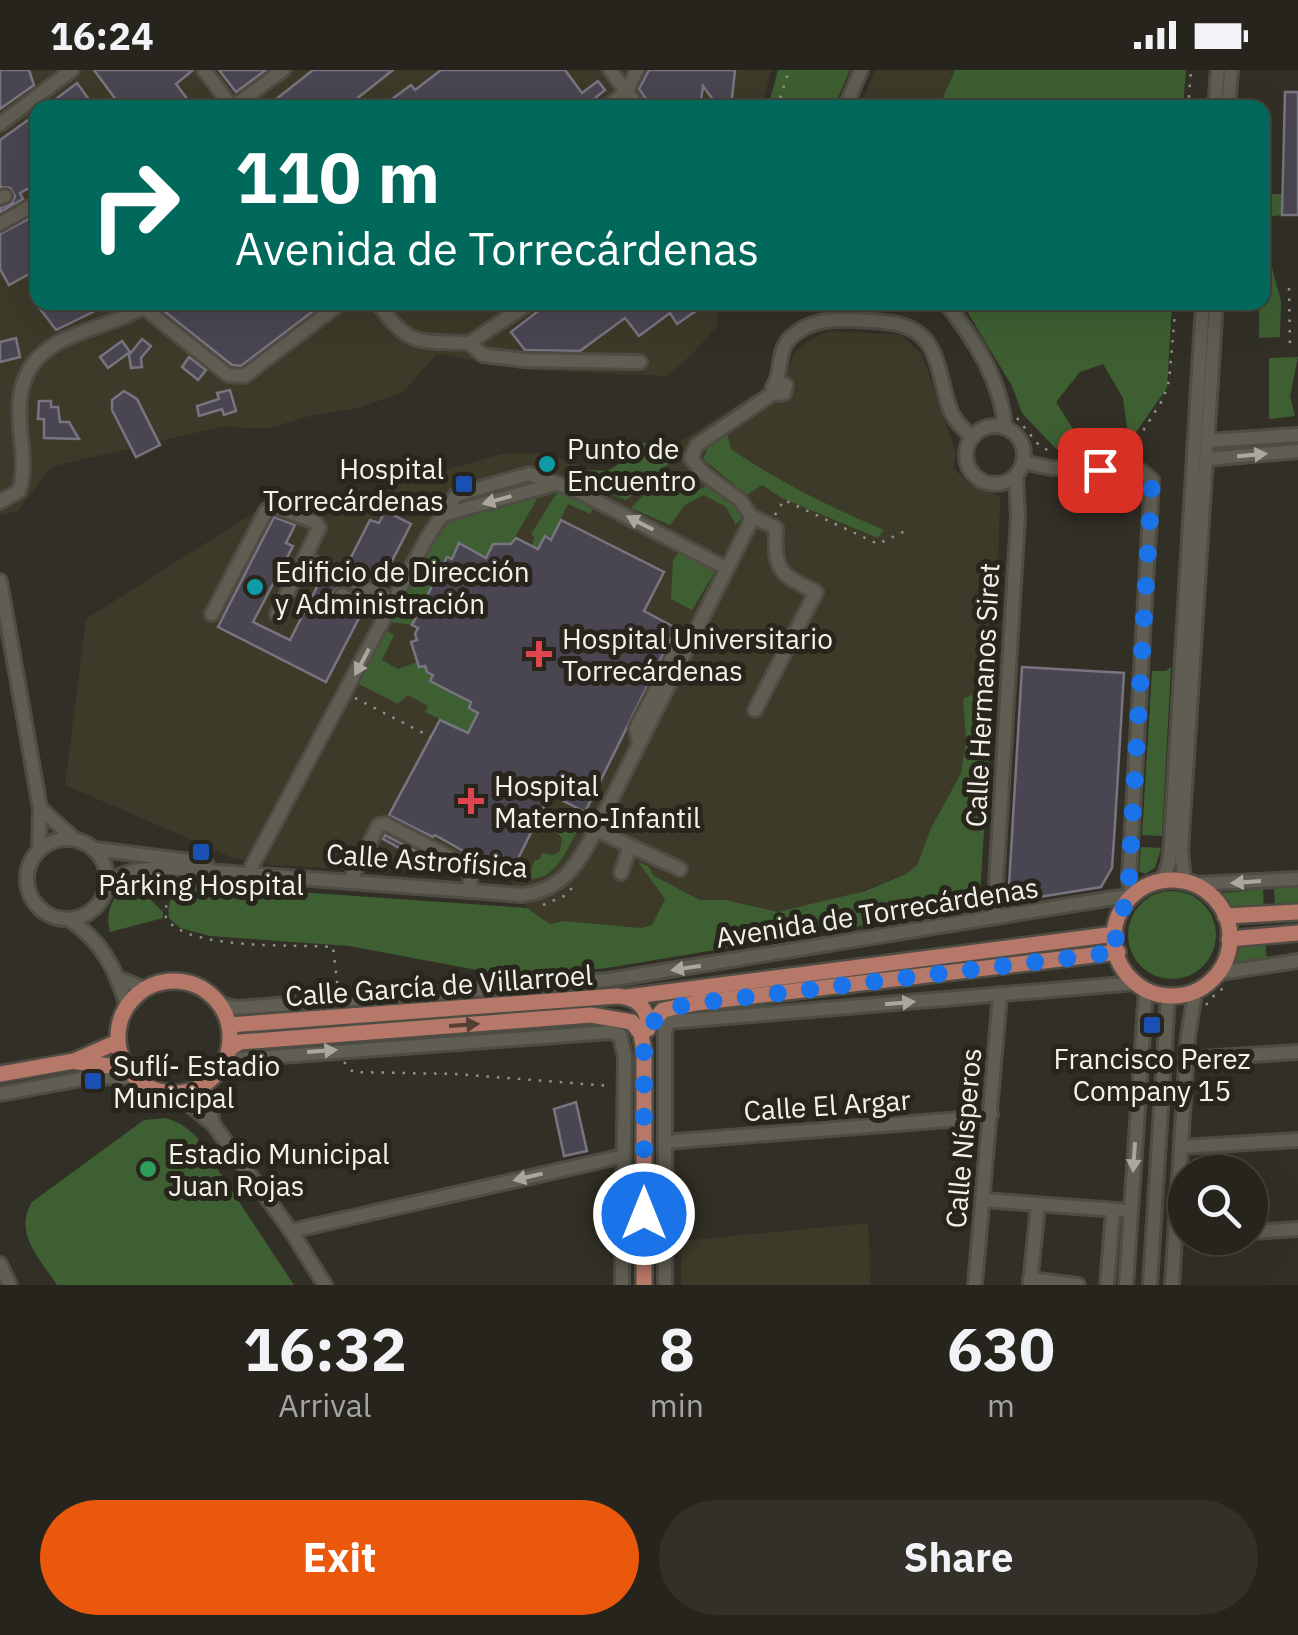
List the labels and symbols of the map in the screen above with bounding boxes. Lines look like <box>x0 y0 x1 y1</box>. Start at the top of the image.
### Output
pin <box>1058 428 1143 513</box>
place label: Punto de Encuentro <box>567 430 696 499</box>
one-way arrow <box>1237 447 1269 463</box>
place label: Hospital Torrecárdenas <box>263 450 444 519</box>
marker: Punto de Encuentro <box>536 453 558 475</box>
marker: Hospital Torrecárdenas <box>453 473 475 495</box>
one-way arrow <box>481 492 512 508</box>
one-way arrow <box>626 515 655 532</box>
place label: Edificio de Dirección y Administración <box>275 553 530 622</box>
street label: Calle Hermanos Siret <box>957 562 1007 828</box>
marker: Edificio de Dirección y Administración <box>244 576 266 598</box>
place label: Hospital Universitario Torrecárdenas <box>562 620 833 689</box>
marker: Hospital Universitario Torrecárdenas <box>526 641 552 667</box>
one-way arrow <box>353 647 370 676</box>
place label: Hospital Materno-Infantil <box>494 767 701 836</box>
marker: Hospital Materno-Infantil <box>458 788 484 814</box>
street label: Calle Astrofísica <box>325 834 529 886</box>
marker: Párking Hospital <box>190 841 212 863</box>
place label: Párking Hospital <box>98 866 304 903</box>
street label: Avenida de Torrecárdenas <box>713 868 1041 956</box>
one-way arrow <box>1229 875 1261 891</box>
street label: Calle García de Villarroel <box>284 956 594 1014</box>
one-way arrow <box>670 961 702 976</box>
one-way arrow <box>885 994 916 1010</box>
marker: Francisco Perez Company 15 <box>1141 1014 1163 1036</box>
one-way arrow <box>449 1017 480 1033</box>
place label: Francisco Perez Company 15 <box>1053 1040 1251 1109</box>
one-way arrow <box>307 1043 339 1059</box>
street label: Calle Nísperos <box>937 1046 989 1230</box>
place label: Suflí- Estadio Municipal <box>113 1047 280 1116</box>
marker: Suflí- Estadio Municipal <box>82 1070 104 1092</box>
street label: Calle El Argar <box>742 1081 912 1129</box>
place label: Estadio Municipal Juan Rojas <box>168 1135 390 1204</box>
one-way arrow <box>1126 1142 1142 1174</box>
marker: Estadio Municipal Juan Rojas <box>137 1158 159 1180</box>
position arrow <box>592 1162 696 1266</box>
one-way arrow <box>512 1170 543 1185</box>

